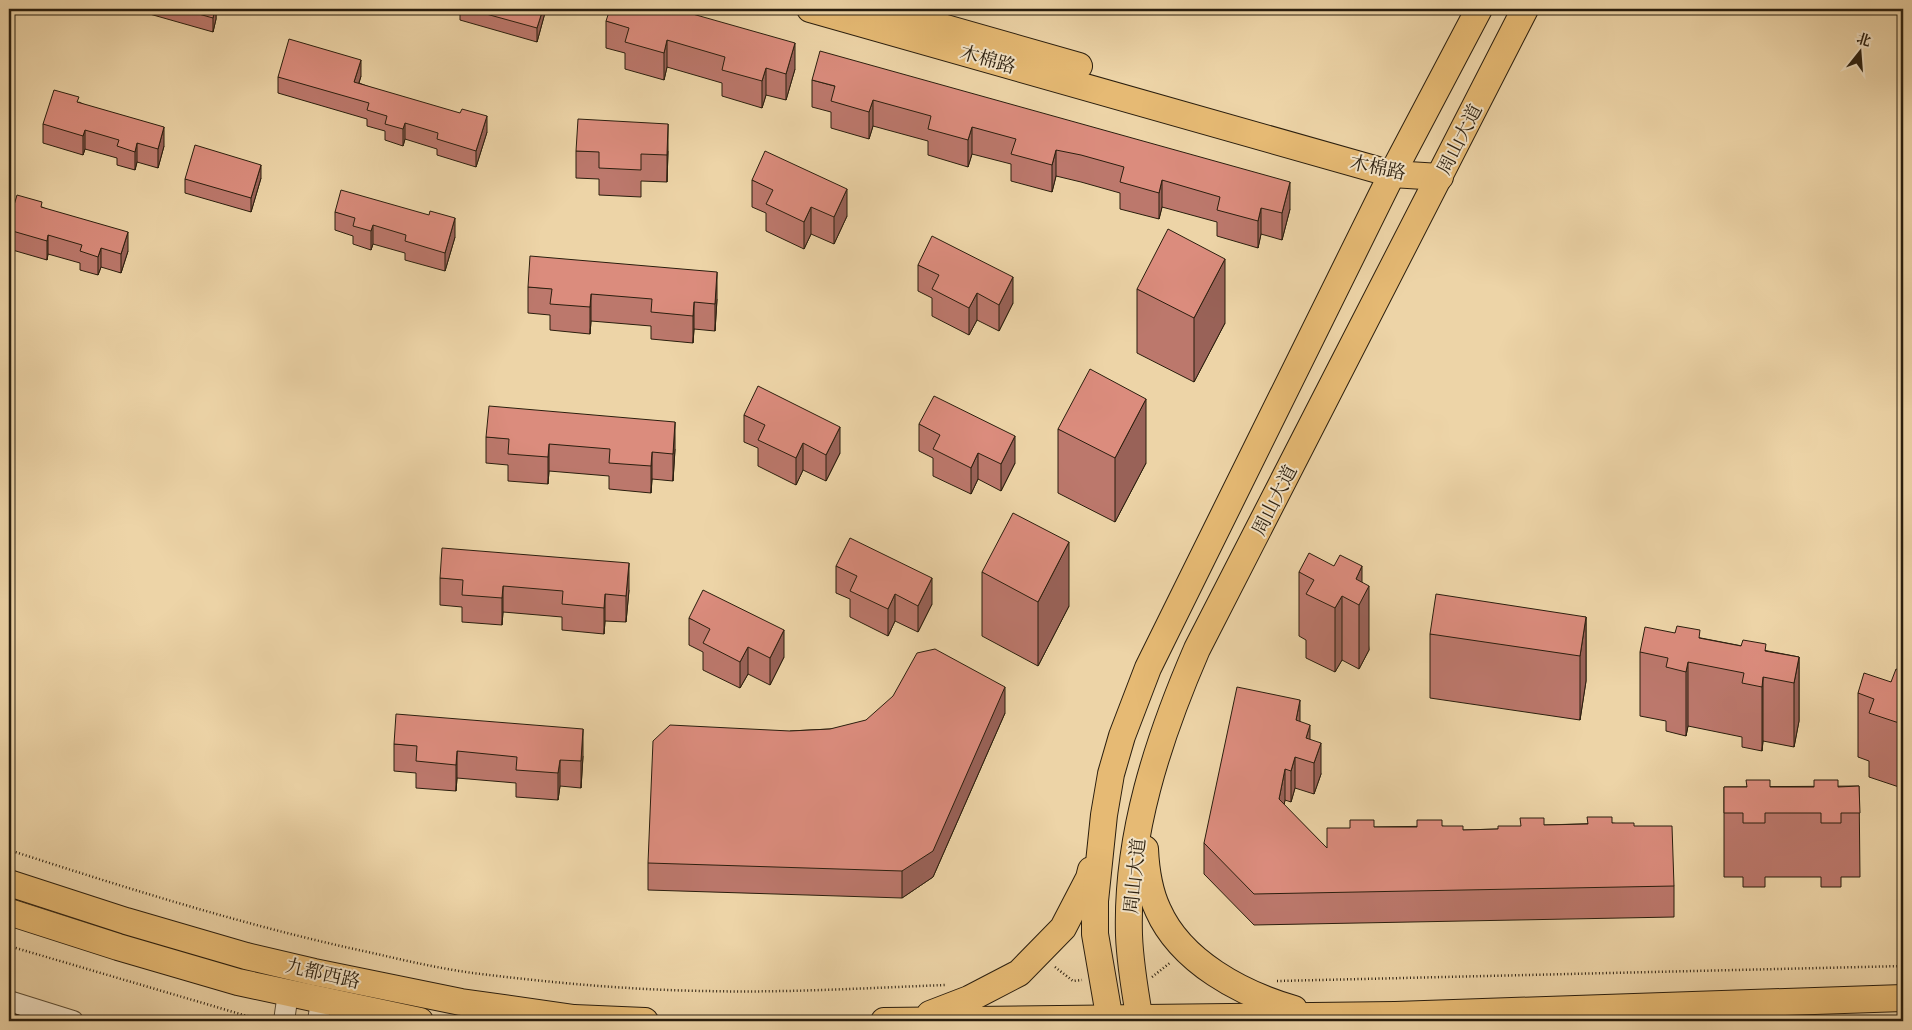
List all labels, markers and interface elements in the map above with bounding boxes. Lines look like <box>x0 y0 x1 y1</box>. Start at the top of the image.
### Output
north arrow <box>1834 28 1884 78</box>
text: 北 <box>1855 31 1873 49</box>
street label: 木棉路 <box>957 42 1018 78</box>
street label: 周山大道 <box>1433 101 1487 178</box>
street label: 木棉路 <box>1348 151 1408 185</box>
street label: 周山大道 <box>1248 462 1302 539</box>
street label: 周山大道 <box>1120 837 1150 915</box>
street label: 九都西路 <box>283 956 362 993</box>

